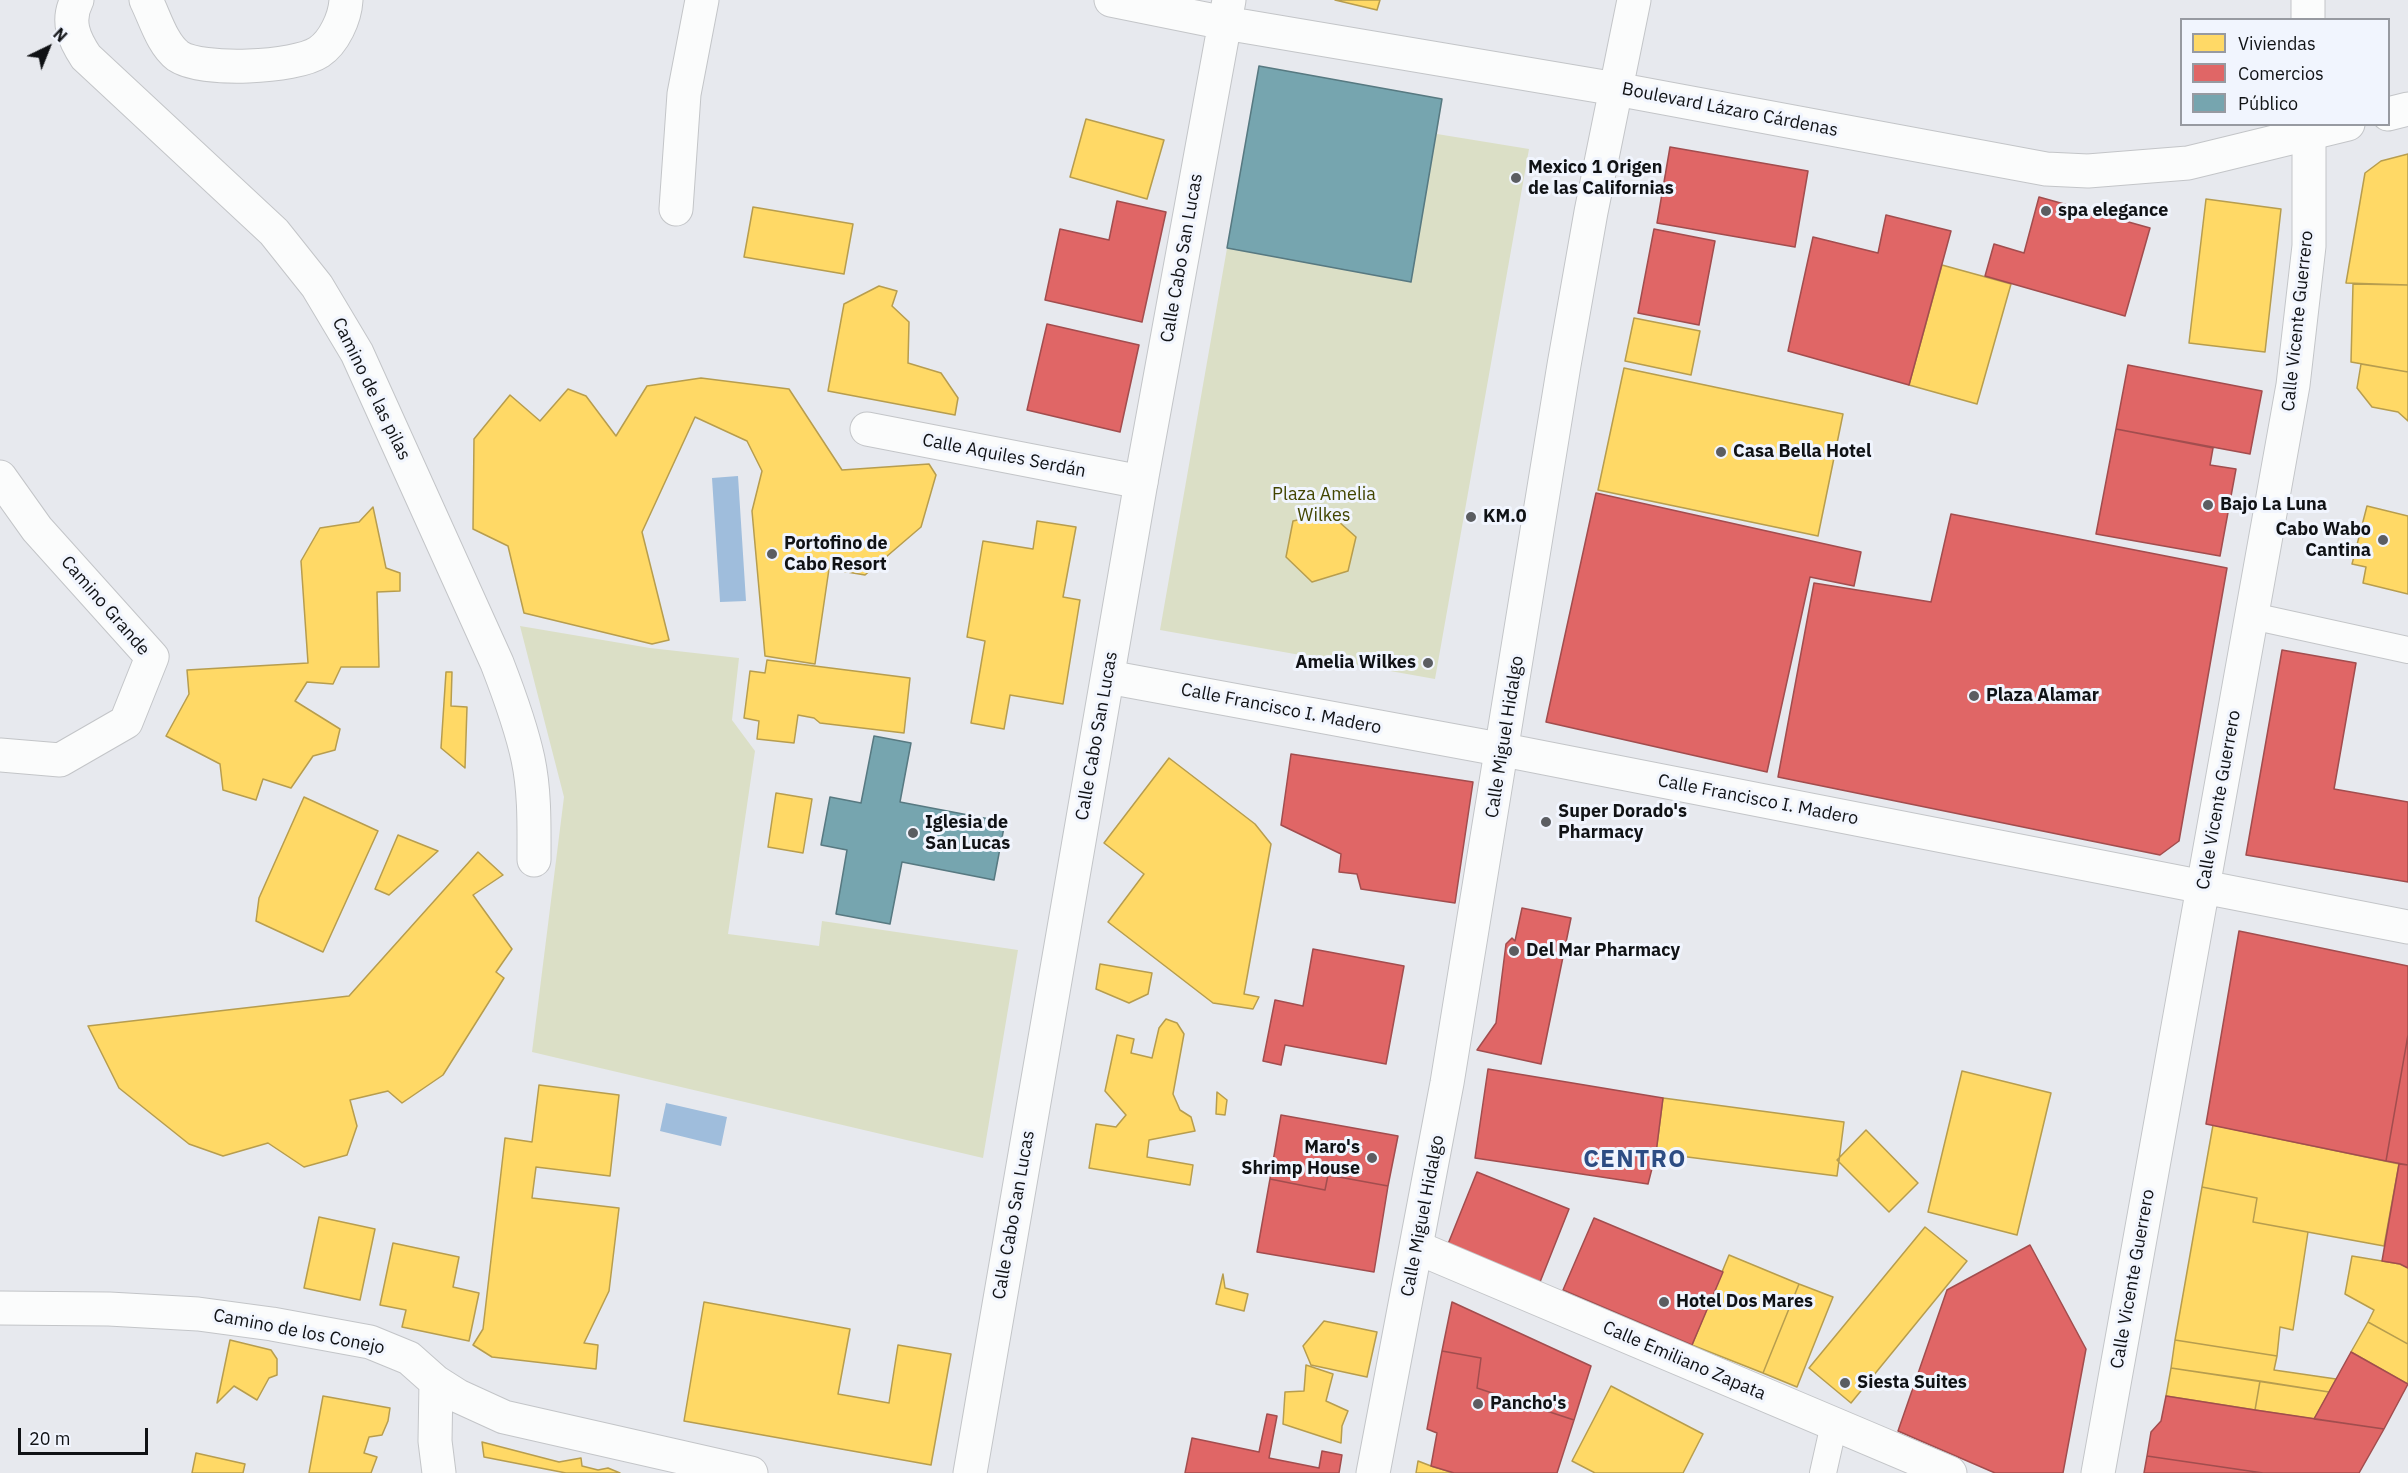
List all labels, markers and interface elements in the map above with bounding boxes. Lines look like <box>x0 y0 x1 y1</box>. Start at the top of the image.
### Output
north arrow <box>18 18 78 78</box>
legend <box>2180 18 2390 126</box>
text: N <box>49 24 71 46</box>
text: Viviendas <box>2238 32 2316 55</box>
text: Comercios <box>2238 62 2324 85</box>
street label: Boulevard Lázaro Cárdenas <box>1620 78 1840 142</box>
text: Público <box>2238 92 2298 115</box>
place label: Mexico 1 Origen de las Californias <box>1528 157 1674 200</box>
marker: Mexico 1 Origen de las Californias <box>1509 171 1523 185</box>
street label: Calle Cabo San Lucas <box>1156 172 1208 344</box>
place label: spa elegance <box>2058 200 2168 222</box>
marker: spa elegance <box>2039 204 2053 218</box>
street label: Calle Vicente Guerrero <box>2278 230 2318 412</box>
street label: Camino de las pilas <box>327 314 415 464</box>
street label: Calle Aquiles Serdán <box>920 430 1088 482</box>
place label: Casa Bella Hotel <box>1733 441 1871 463</box>
marker: Casa Bella Hotel <box>1714 445 1728 459</box>
park label: Plaza Amelia Wilkes <box>1272 484 1376 526</box>
place label: Bajo La Luna <box>2220 494 2327 516</box>
marker: Bajo La Luna <box>2201 498 2215 512</box>
place label: KM.0 <box>1483 506 1527 528</box>
marker: KM.0 <box>1464 510 1478 524</box>
place label: Cabo Wabo Cantina <box>2275 519 2371 562</box>
place label: Portofino de Cabo Resort <box>784 533 888 576</box>
marker: Cabo Wabo Cantina <box>2376 533 2390 547</box>
marker: Portofino de Cabo Resort <box>765 547 779 561</box>
street label: Camino Grande <box>56 552 154 660</box>
street label: Calle Cabo San Lucas <box>1071 650 1123 822</box>
place label: Amelia Wilkes <box>1295 652 1416 674</box>
street label: Calle Miguel Hidalgo <box>1481 654 1529 820</box>
marker: Amelia Wilkes <box>1421 656 1435 670</box>
street label: Calle Francisco I. Madero <box>1179 679 1383 739</box>
place label: Plaza Alamar <box>1986 685 2099 707</box>
marker: Plaza Alamar <box>1967 689 1981 703</box>
street label: Calle Vicente Guerrero <box>2193 709 2245 891</box>
street label: Calle Francisco I. Madero <box>1656 770 1860 830</box>
place label: Super Dorado's Pharmacy <box>1558 801 1687 844</box>
place label: Iglesia de San Lucas <box>925 812 1010 854</box>
marker: Super Dorado's Pharmacy <box>1539 815 1553 829</box>
marker: Iglesia de San Lucas <box>906 826 920 840</box>
place label: Del Mar Pharmacy <box>1526 940 1680 962</box>
marker: Del Mar Pharmacy <box>1507 944 1521 958</box>
street label: Calle Cabo San Lucas <box>988 1129 1040 1301</box>
street label: Calle Miguel Hidalgo <box>1397 1133 1449 1299</box>
place label: Maro's Shrimp House <box>1241 1137 1360 1180</box>
district label: CENTRO <box>1583 1146 1687 1174</box>
marker: Maro's Shrimp House <box>1365 1151 1379 1165</box>
street label: Calle Vicente Guerrero <box>2107 1188 2159 1370</box>
place label: Hotel Dos Mares <box>1676 1291 1813 1313</box>
marker: Hotel Dos Mares <box>1657 1295 1671 1309</box>
street label: Camino de los Conejo <box>212 1305 386 1359</box>
street label: Calle Emiliano Zapata <box>1599 1317 1769 1405</box>
place label: Siesta Suites <box>1857 1372 1967 1394</box>
marker: Siesta Suites <box>1838 1376 1852 1390</box>
place label: Pancho's <box>1490 1393 1566 1415</box>
marker: Pancho's <box>1471 1397 1485 1411</box>
scale bar <box>21 1416 152 1454</box>
text: 20 m <box>29 1427 71 1450</box>

